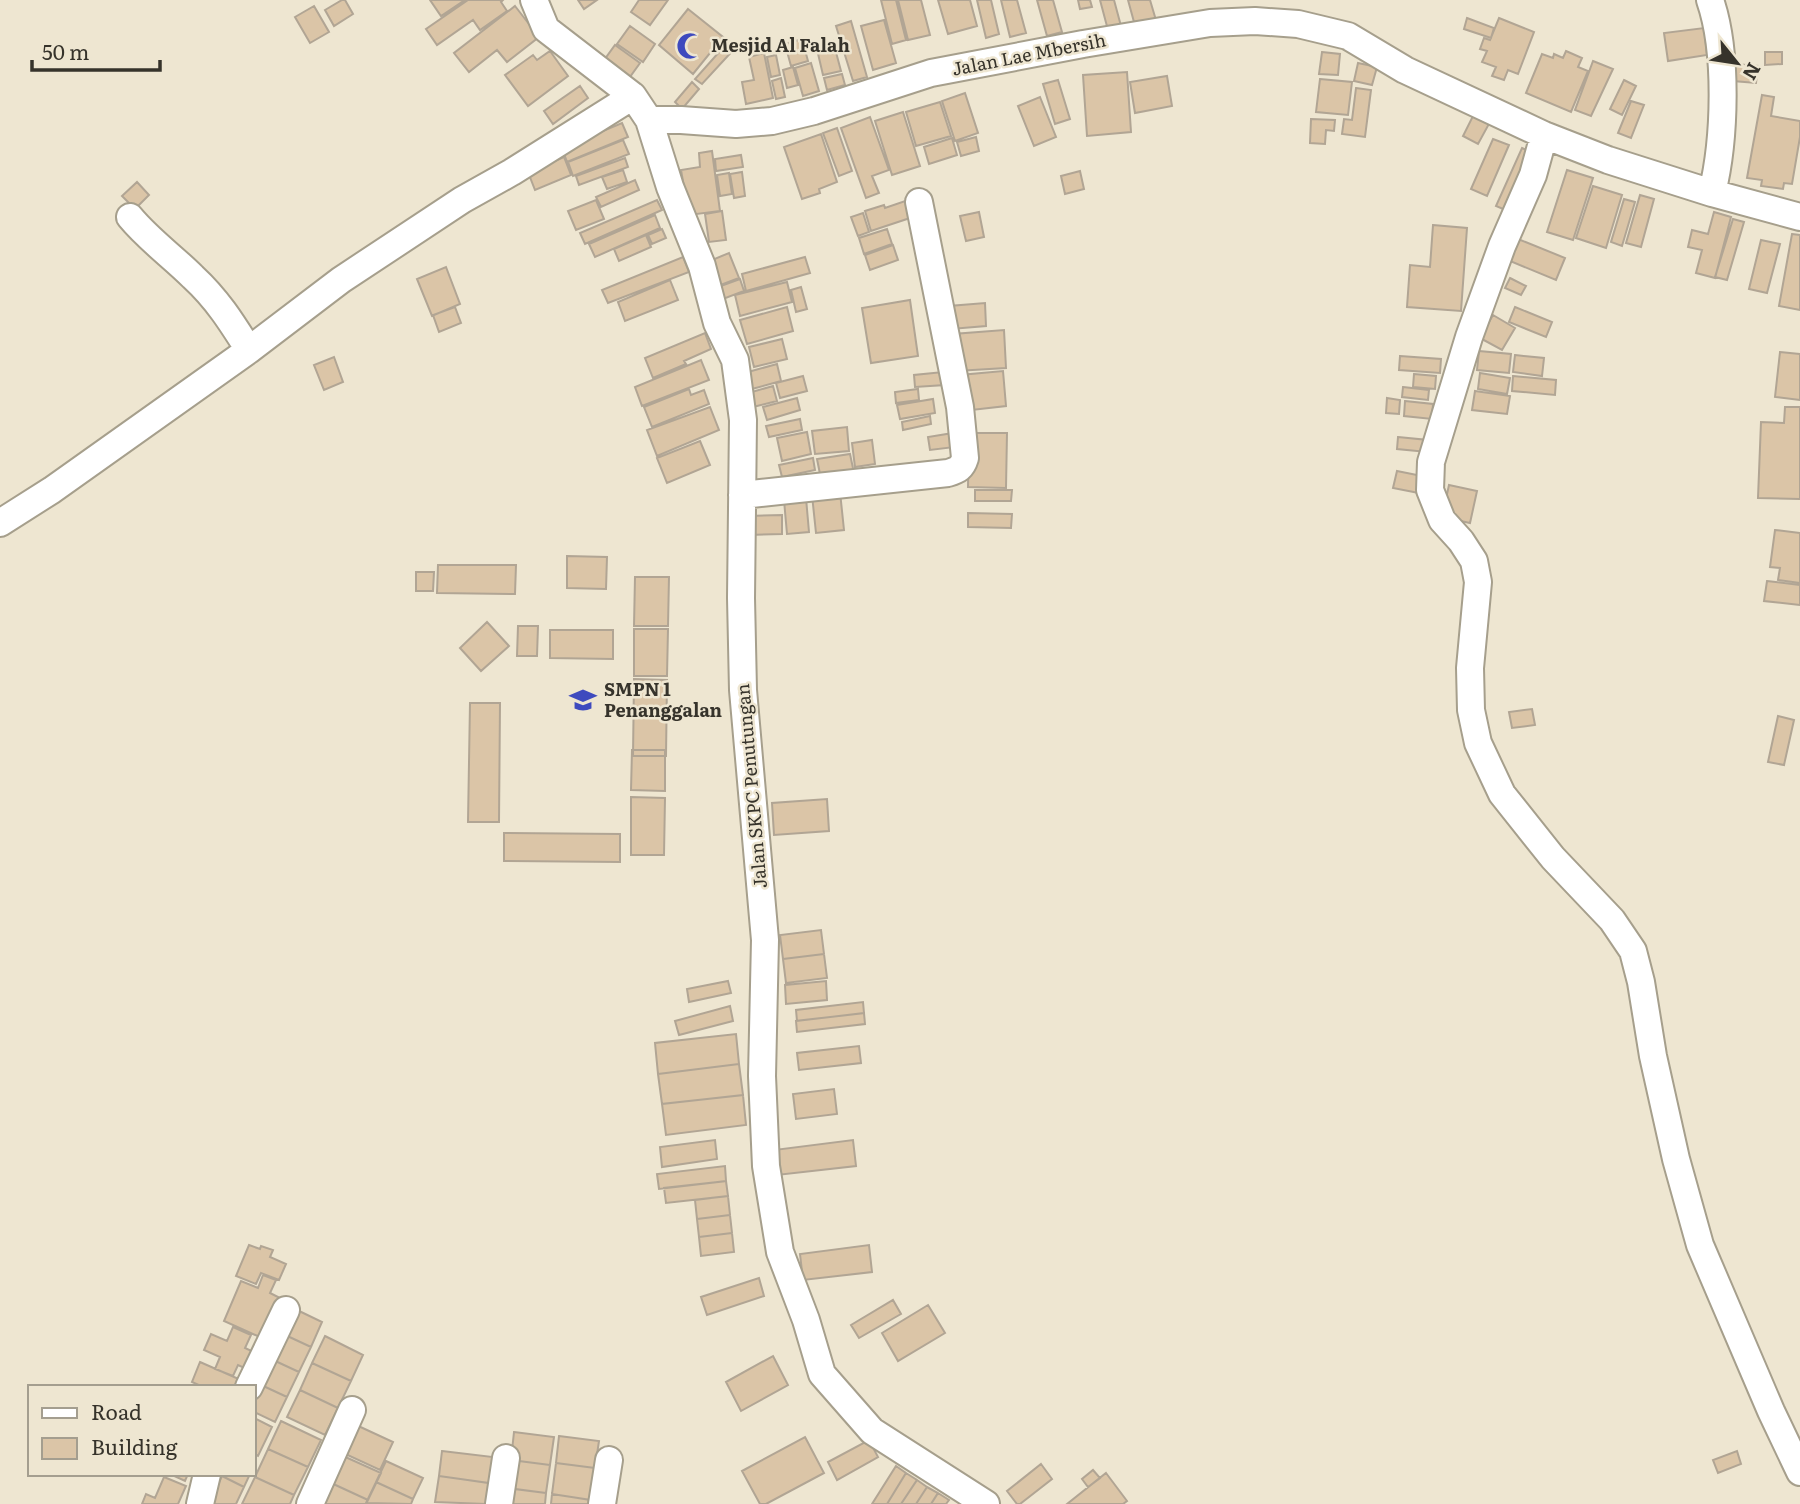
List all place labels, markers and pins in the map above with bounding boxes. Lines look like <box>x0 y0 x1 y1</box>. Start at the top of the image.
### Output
mosque icon: Mesjid Al Falah <box>675 31 705 61</box>
place label: Mesjid Al Falah <box>711 31 850 58</box>
place label: SMPN 1 Penanggalan <box>604 675 723 723</box>
school or university icon: SMPN 1 Penanggalan <box>568 685 598 715</box>

